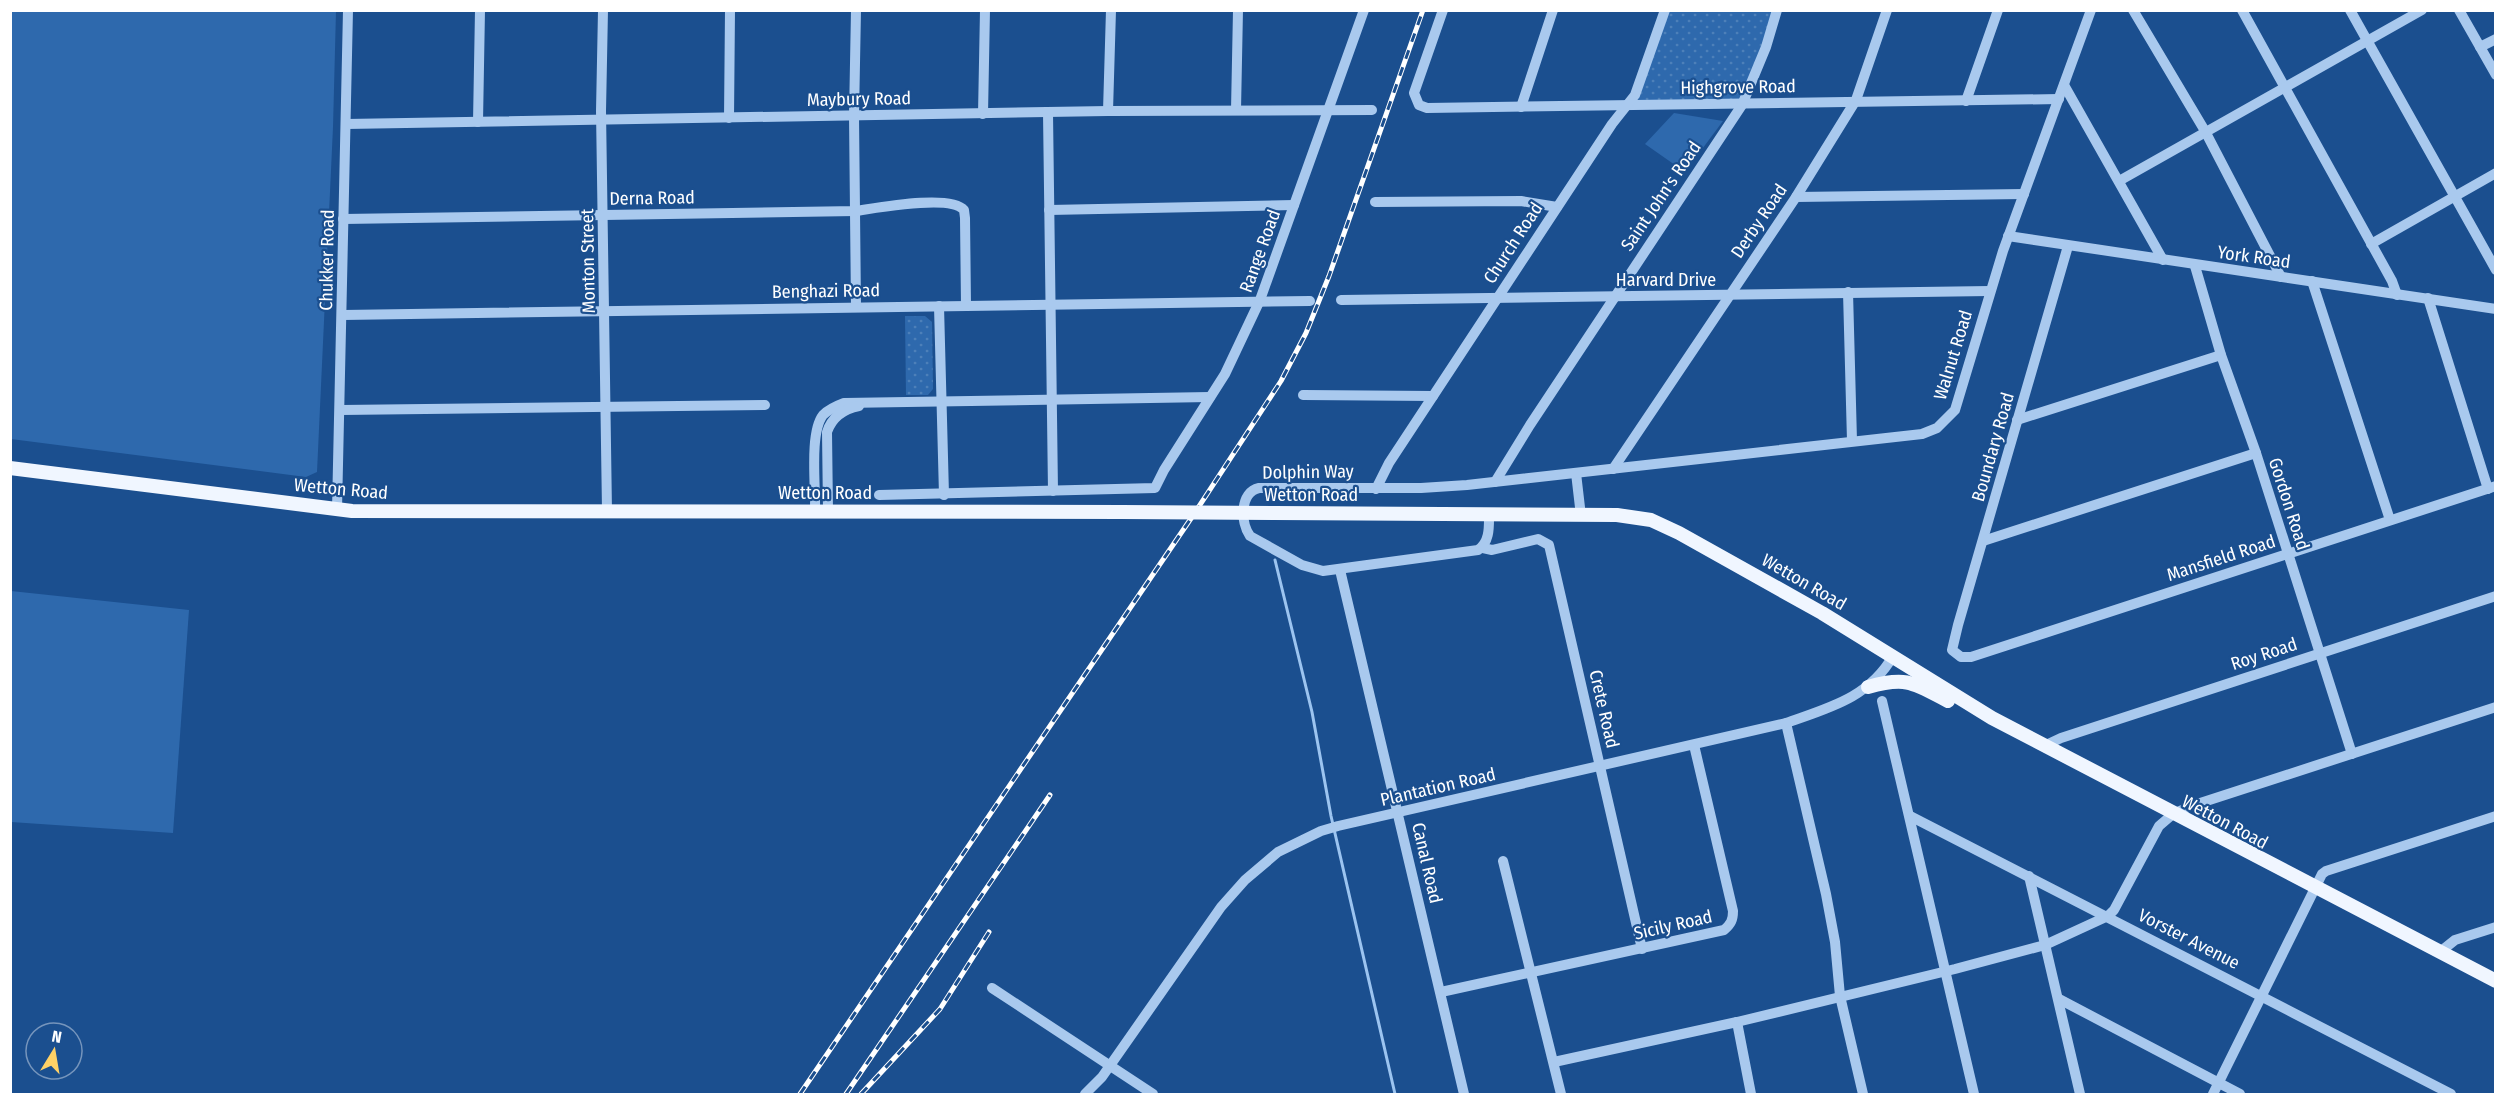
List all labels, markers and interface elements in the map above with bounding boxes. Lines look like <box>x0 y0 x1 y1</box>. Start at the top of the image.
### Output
street label: Highgrove Road <box>1680 75 1796 99</box>
street label: Maybury Road <box>807 87 911 111</box>
street label: Saint John's Road <box>1616 137 1706 255</box>
street label: Derby Road <box>1726 180 1792 262</box>
street label: Derna Road <box>609 186 695 210</box>
street label: Church Road <box>1479 198 1547 288</box>
street label: Range Road <box>1235 207 1285 295</box>
street label: Monton Street <box>576 208 600 314</box>
street label: Chukker Road <box>315 209 339 311</box>
street label: York Road <box>2216 241 2292 273</box>
street label: Harvard Drive <box>1616 269 1716 291</box>
street label: Benghazi Road <box>772 279 880 303</box>
street label: Walnut Road <box>1929 307 1977 403</box>
street label: Boundary Road <box>1967 390 2019 504</box>
street label: Gordon Road <box>2264 455 2314 553</box>
street label: Dolphin Way <box>1262 460 1354 484</box>
street label: Wetton Road <box>293 474 389 504</box>
street label: Wetton Road <box>778 482 872 504</box>
street label: Wetton Road <box>1264 484 1358 506</box>
street label: Mansfield Road <box>2164 530 2278 586</box>
street label: Wetton Road <box>1758 549 1850 615</box>
street label: Roy Road <box>2228 633 2300 675</box>
street label: Crete Road <box>1584 668 1624 750</box>
street label: Plantation Road <box>1378 763 1498 811</box>
street label: Wetton Road <box>2178 790 2272 854</box>
street label: Canal Road <box>1407 820 1447 906</box>
street label: Vorster Avenue <box>2135 904 2244 974</box>
street label: Sicily Road <box>1632 905 1714 945</box>
north arrow <box>24 1021 84 1081</box>
text: N <box>50 1027 63 1047</box>

